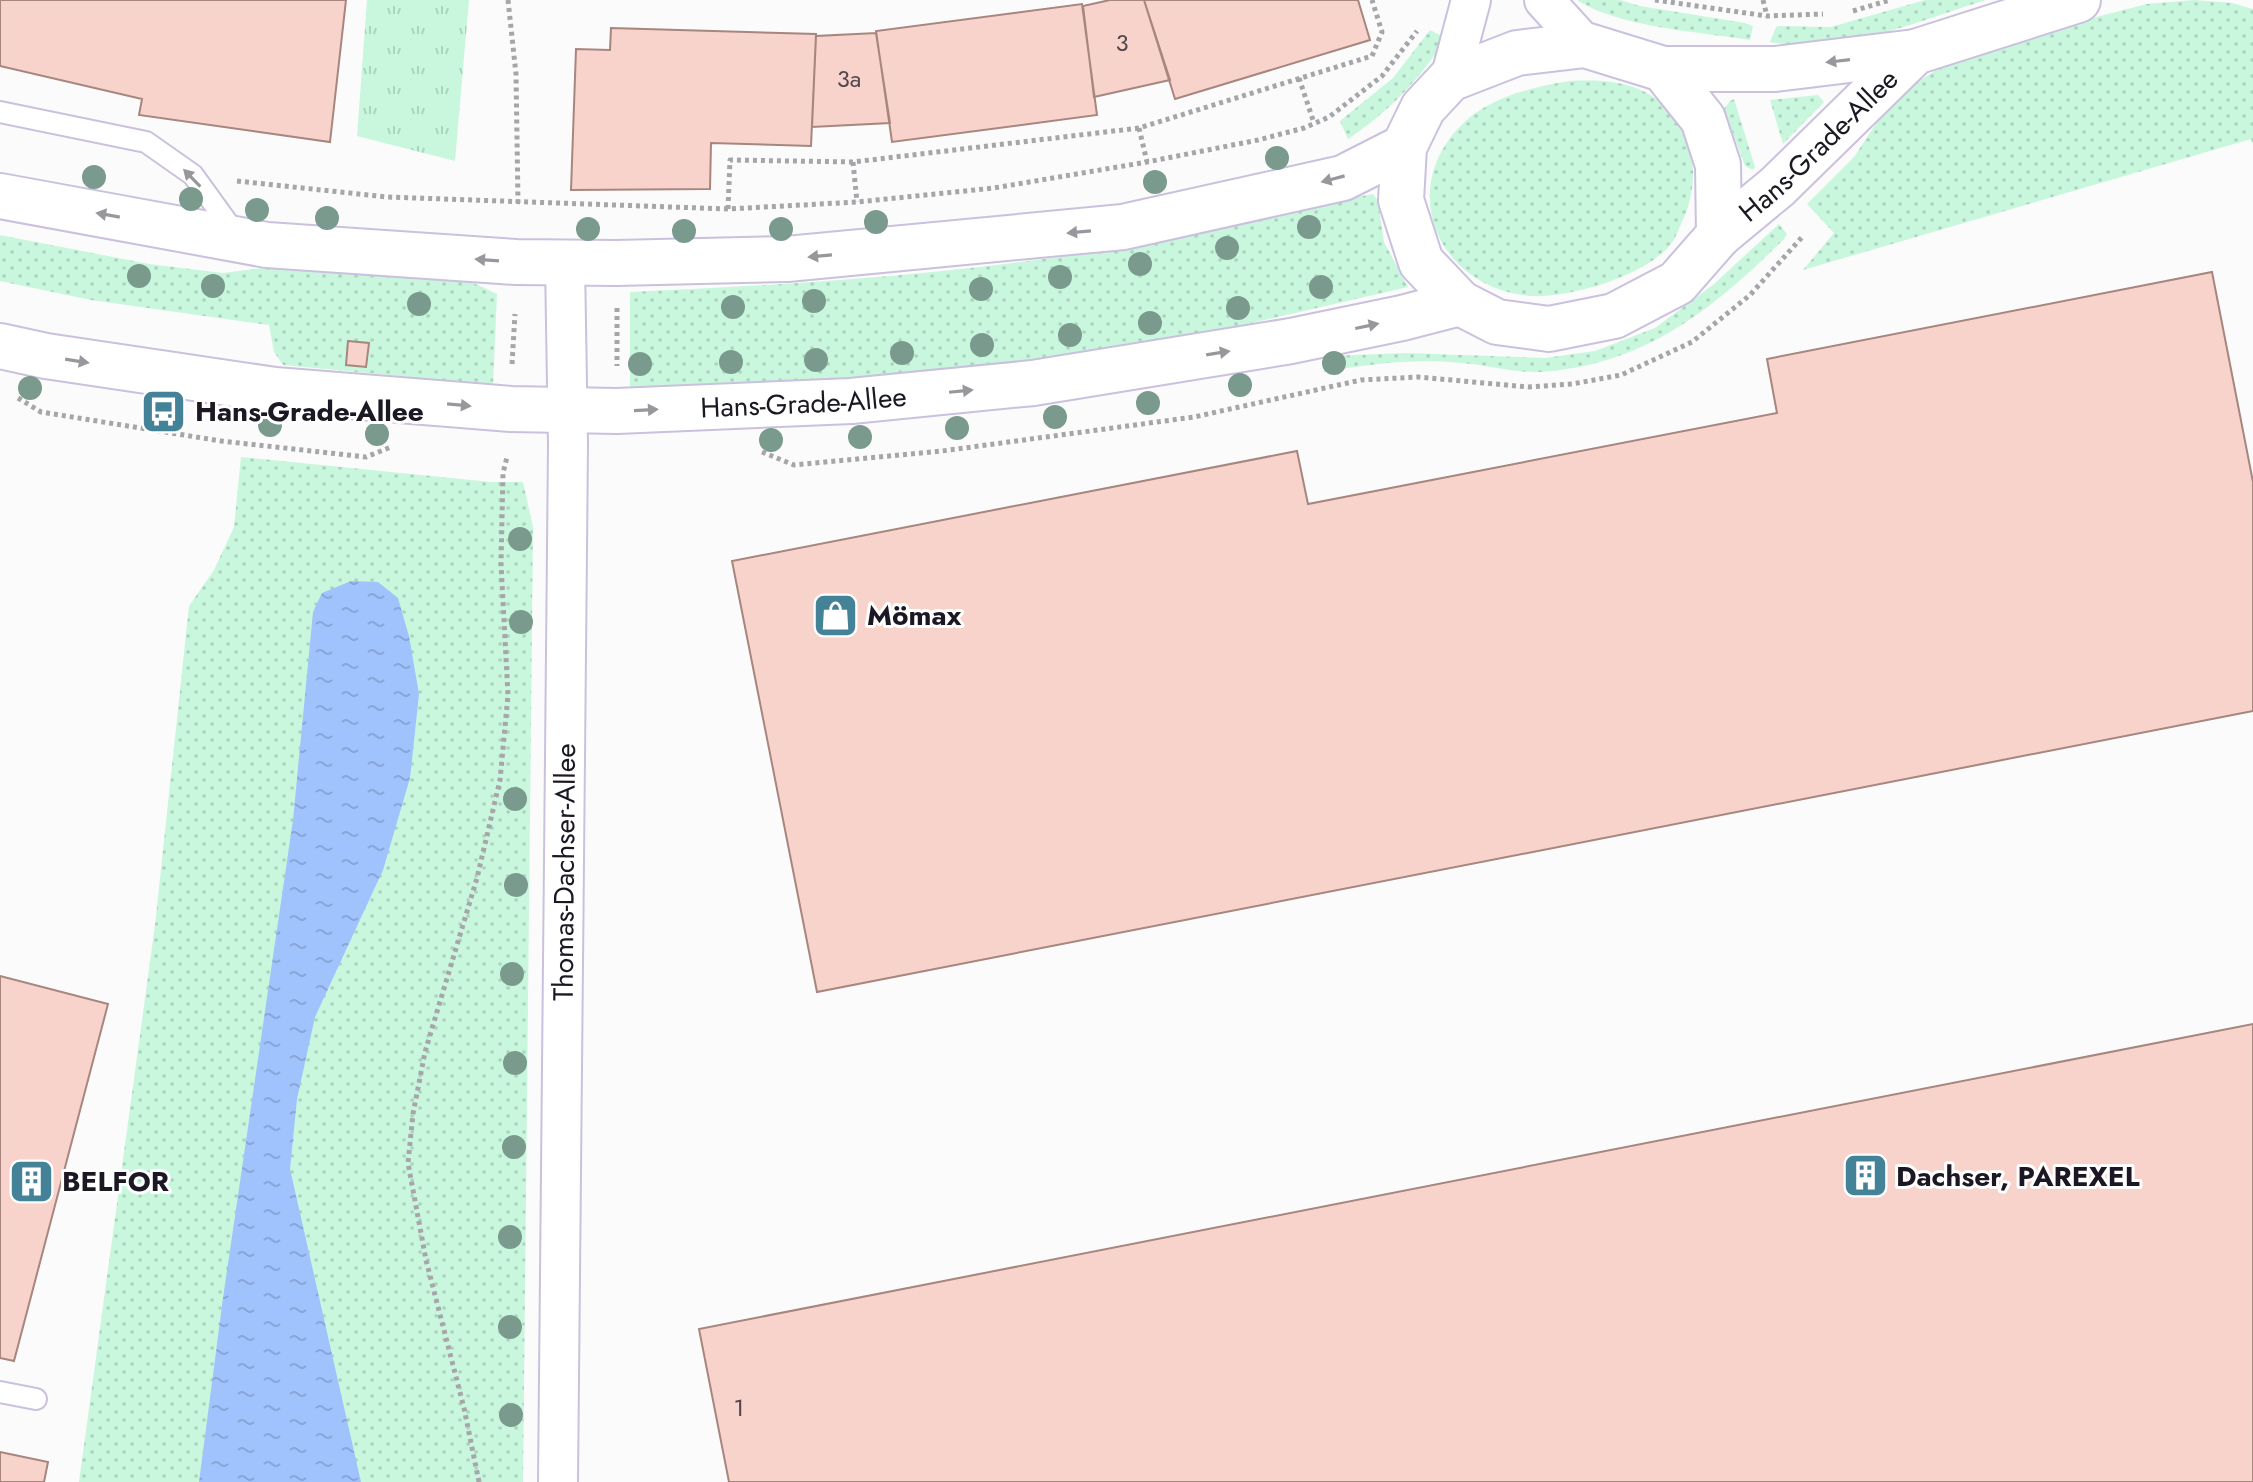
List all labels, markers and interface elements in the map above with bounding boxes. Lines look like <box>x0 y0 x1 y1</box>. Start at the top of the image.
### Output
house number: 3 <box>1115 25 1129 60</box>
one-way arrow <box>1825 55 1850 68</box>
street label: Hans-Grade-Allee <box>1730 59 1908 232</box>
house number: 3a <box>837 61 861 96</box>
one-way arrow <box>183 169 201 188</box>
one-way arrow <box>1321 174 1346 186</box>
one-way arrow <box>95 209 120 221</box>
one-way arrow <box>1066 225 1091 238</box>
one-way arrow <box>807 250 832 263</box>
one-way arrow <box>474 254 499 267</box>
one-way arrow <box>1355 319 1380 331</box>
one-way arrow <box>1206 346 1231 359</box>
one-way arrow <box>64 355 89 368</box>
street label: Hans-Grade-Allee <box>699 376 909 428</box>
one-way arrow <box>949 384 974 397</box>
bus stop icon: Hans-Grade-Allee <box>140 387 188 435</box>
place label: Hans-Grade-Allee <box>195 391 424 432</box>
one-way arrow <box>447 398 472 411</box>
one-way arrow <box>634 403 659 416</box>
shop icon: Mömax <box>812 591 860 639</box>
place label: Mömax <box>867 595 962 636</box>
street label: Thomas-Dachser-Allee <box>543 743 586 1001</box>
building icon: Dachser, PAREXEL <box>1841 1152 1889 1200</box>
place label: Dachser, PAREXEL <box>1896 1156 2140 1197</box>
building icon: BELFOR <box>7 1157 55 1205</box>
place label: BELFOR <box>62 1161 169 1202</box>
house number: 1 <box>734 1390 744 1425</box>

